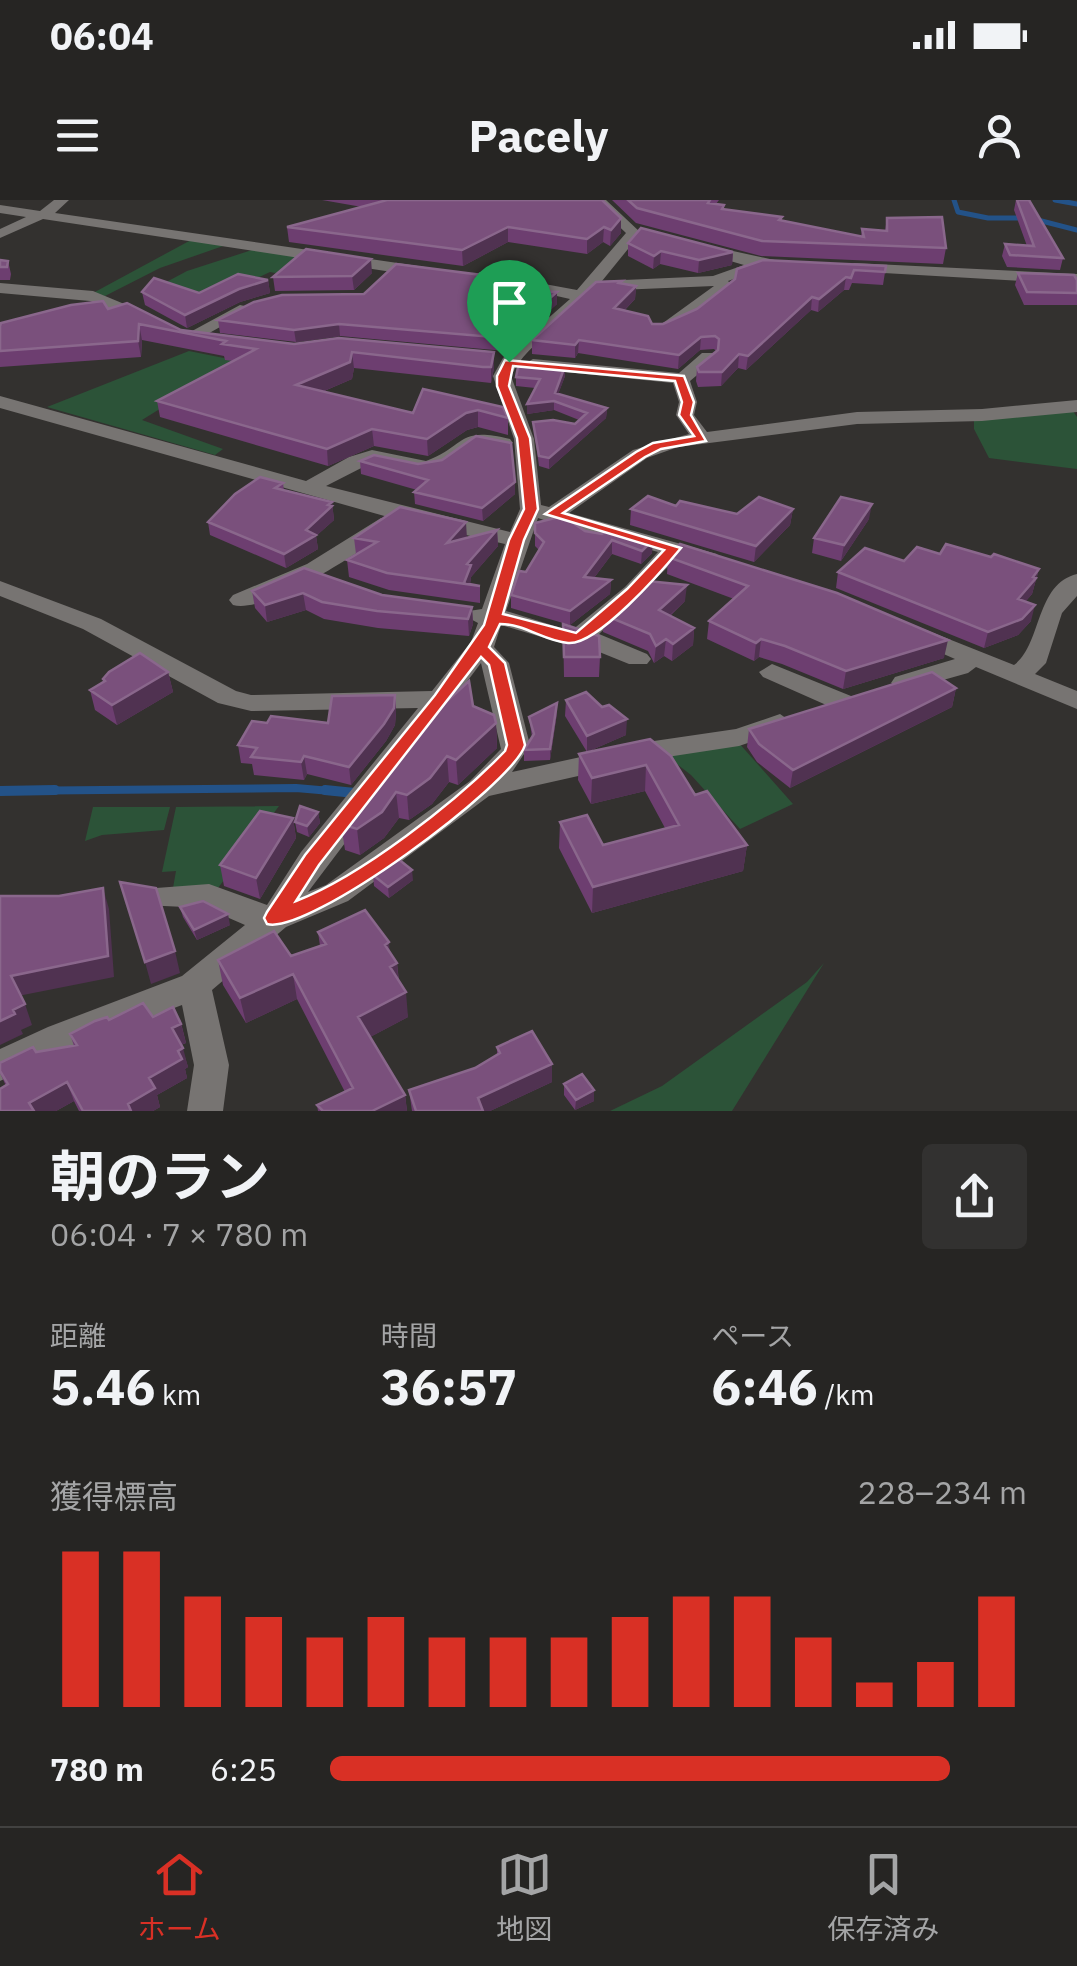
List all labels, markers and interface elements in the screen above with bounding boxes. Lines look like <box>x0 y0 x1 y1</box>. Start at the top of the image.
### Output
text: 06:04 <box>50 11 154 60</box>
text: Pacely <box>468 106 609 164</box>
icon: menu <box>50 108 105 163</box>
icon: person <box>972 108 1027 163</box>
pin <box>467 260 552 363</box>
icon: arrive <box>482 275 537 330</box>
text: 朝のラン <box>50 1140 270 1211</box>
button: share <box>922 1144 1027 1249</box>
text: 06:04 · 7 × 780 m <box>50 1213 308 1255</box>
text: 距離 <box>50 1317 106 1354</box>
text: 時間 <box>381 1317 437 1354</box>
text: ペース <box>711 1317 794 1354</box>
text: 5.46 <box>50 1354 156 1419</box>
text: 36:57 <box>381 1354 517 1419</box>
text: 6:46 <box>711 1354 818 1419</box>
text: km <box>156 1376 201 1413</box>
text: /km <box>818 1376 874 1413</box>
text: 228–234 m <box>857 1471 1027 1513</box>
text: 獲得標高 <box>50 1475 178 1517</box>
text: 780 m <box>50 1748 144 1790</box>
text: 6:25 <box>210 1748 277 1790</box>
tab: ホーム <box>138 1847 221 1947</box>
tab: 地図 <box>496 1847 552 1947</box>
tab: 保存済み <box>827 1847 939 1947</box>

